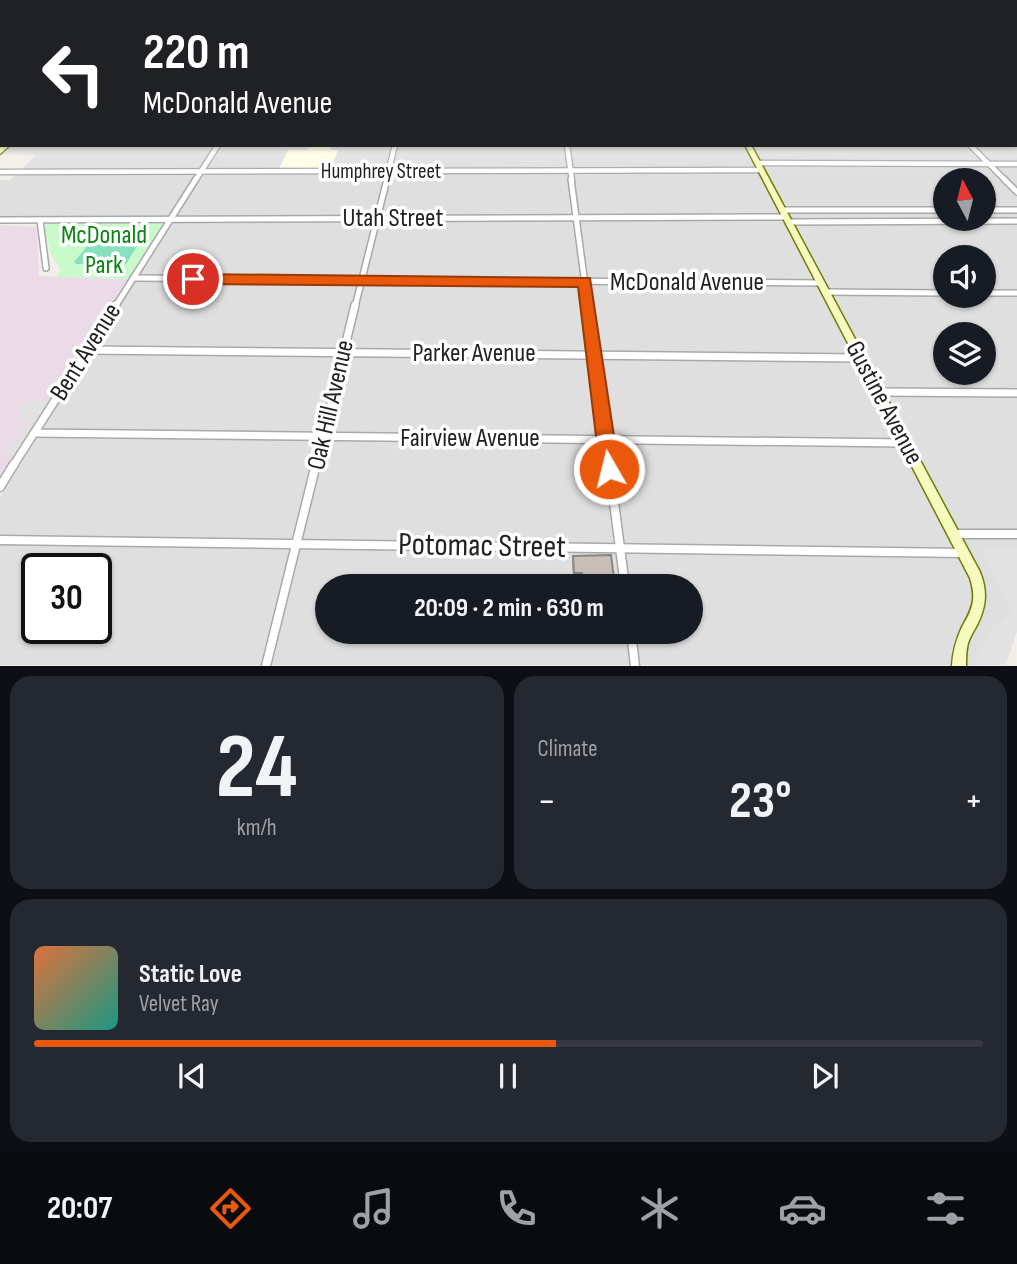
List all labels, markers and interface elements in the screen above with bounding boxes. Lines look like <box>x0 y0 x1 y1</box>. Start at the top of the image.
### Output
text: 220 m <box>143 24 249 83</box>
icon: left <box>28 28 119 119</box>
text: McDonald Avenue <box>143 84 332 123</box>
street label: Humphrey Street <box>321 159 441 184</box>
north arrow <box>933 168 996 231</box>
map controls <box>933 168 996 385</box>
street label: Utah Street <box>343 203 443 234</box>
park label: McDonald Park <box>61 220 147 281</box>
button: sound <box>933 245 996 308</box>
pin <box>163 249 223 309</box>
icon: arrive <box>174 260 212 298</box>
street label: McDonald Avenue <box>610 267 764 298</box>
street label: Bent Avenue <box>44 298 128 406</box>
button: layers <box>933 322 996 385</box>
street label: Gustine Avenue <box>839 336 929 470</box>
street label: Oak Hill Avenue <box>301 337 361 473</box>
street label: Parker Avenue <box>412 338 536 369</box>
street label: Fairview Avenue <box>400 423 540 454</box>
position arrow <box>572 432 646 506</box>
street label: Potomac Street <box>398 525 566 567</box>
speed limit sign: 30 <box>21 553 112 644</box>
text: 20:09 · 2 min · 630 m <box>414 593 604 624</box>
text: 24 <box>216 714 298 823</box>
text: Climate <box>538 735 597 763</box>
text: 23° <box>729 770 791 833</box>
text: − <box>538 779 556 824</box>
text: + <box>964 779 983 824</box>
text: km/h <box>237 814 277 842</box>
text: Static Love <box>139 959 242 990</box>
text: Velvet Ray <box>139 990 219 1018</box>
icon: previous <box>173 1057 211 1095</box>
icon: pause <box>489 1057 527 1095</box>
icon: next <box>806 1057 844 1095</box>
icon: directions <box>206 1184 255 1233</box>
icon: music <box>349 1184 398 1233</box>
icon: phone <box>492 1184 541 1233</box>
icon: climate <box>635 1184 684 1233</box>
icon: car <box>778 1184 827 1233</box>
icon: filters <box>921 1184 970 1233</box>
text: 20:07 <box>47 1189 112 1228</box>

